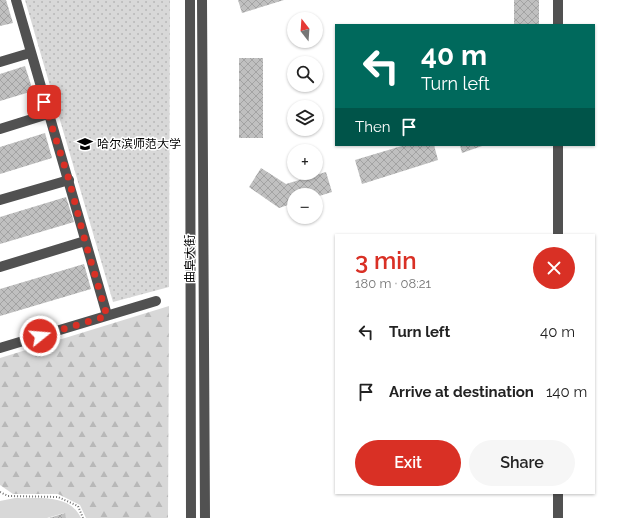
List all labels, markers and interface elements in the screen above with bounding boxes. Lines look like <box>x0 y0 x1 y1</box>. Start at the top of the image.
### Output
north arrow <box>287 12 323 48</box>
map controls <box>287 12 323 224</box>
text: 40 m <box>421 39 487 72</box>
icon: left <box>355 40 407 92</box>
button: search <box>287 56 323 92</box>
text: Turn left <box>421 73 490 94</box>
pin <box>27 85 61 119</box>
icon: arrive <box>33 91 55 113</box>
button: layers <box>287 100 323 136</box>
icon: arrive <box>398 116 420 138</box>
text: Then <box>355 118 390 136</box>
school or university icon: 哈尔滨师范大学 <box>76 135 94 153</box>
place label: 哈尔滨师范大学 <box>97 137 181 151</box>
button: + <box>287 144 323 180</box>
button: − <box>287 188 323 224</box>
street label: 曲阜大街 <box>183 235 197 283</box>
text: 3 min <box>355 246 417 275</box>
button: close <box>533 247 575 289</box>
text: 180 m · 08:21 <box>355 276 431 291</box>
position arrow <box>19 315 61 357</box>
icon: left <box>355 321 377 343</box>
text: Turn left <box>389 323 450 341</box>
text: 40 m <box>540 323 575 341</box>
icon: arrive <box>355 381 377 403</box>
text: Arrive at destination <box>389 383 534 401</box>
text: 140 m <box>546 383 587 401</box>
button: Exit <box>355 440 461 486</box>
button: Share <box>469 440 575 486</box>

